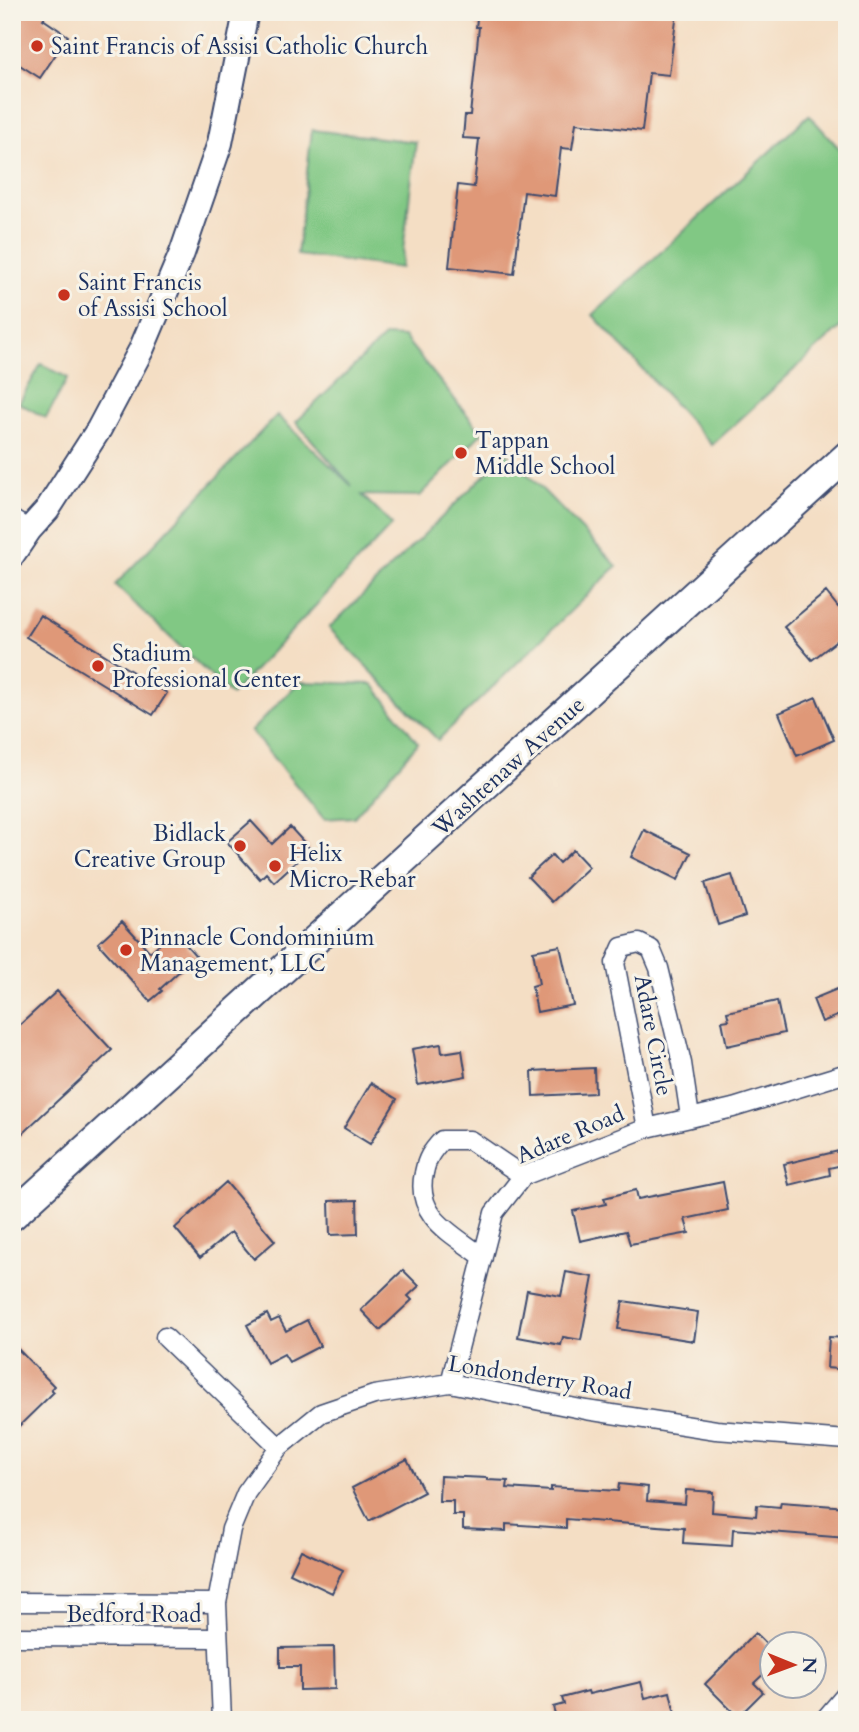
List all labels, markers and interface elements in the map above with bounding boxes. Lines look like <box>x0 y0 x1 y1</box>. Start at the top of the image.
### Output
place label: Saint Francis of Assisi Catholic Church <box>51 31 428 62</box>
marker: Saint Francis of Assisi Catholic Church <box>29 38 45 54</box>
place label: Saint Francis of Assisi School <box>78 267 228 324</box>
marker: Saint Francis of Assisi School <box>56 287 72 303</box>
place label: Tappan Middle School <box>475 425 616 482</box>
marker: Tappan Middle School <box>453 445 469 461</box>
place label: Stadium Professional Center <box>112 638 301 695</box>
marker: Stadium Professional Center <box>90 658 106 674</box>
street label: Washtenaw Avenue <box>425 689 591 844</box>
place label: Bidlack Creative Group <box>74 818 227 875</box>
marker: Bidlack Creative Group <box>232 838 248 854</box>
place label: Helix Micro-Rebar <box>289 838 416 895</box>
marker: Helix Micro-Rebar <box>267 858 283 874</box>
place label: Pinnacle Condominium Management, LLC <box>140 922 375 979</box>
marker: Pinnacle Condominium Management, LLC <box>118 942 134 958</box>
street label: Adare Circle <box>627 972 680 1098</box>
street label: Adare Road <box>512 1098 629 1171</box>
street label: Londonderry Road <box>446 1348 635 1407</box>
street label: Bedford Road <box>66 1599 202 1630</box>
north arrow <box>758 1630 828 1700</box>
text: N <box>796 1657 822 1674</box>

